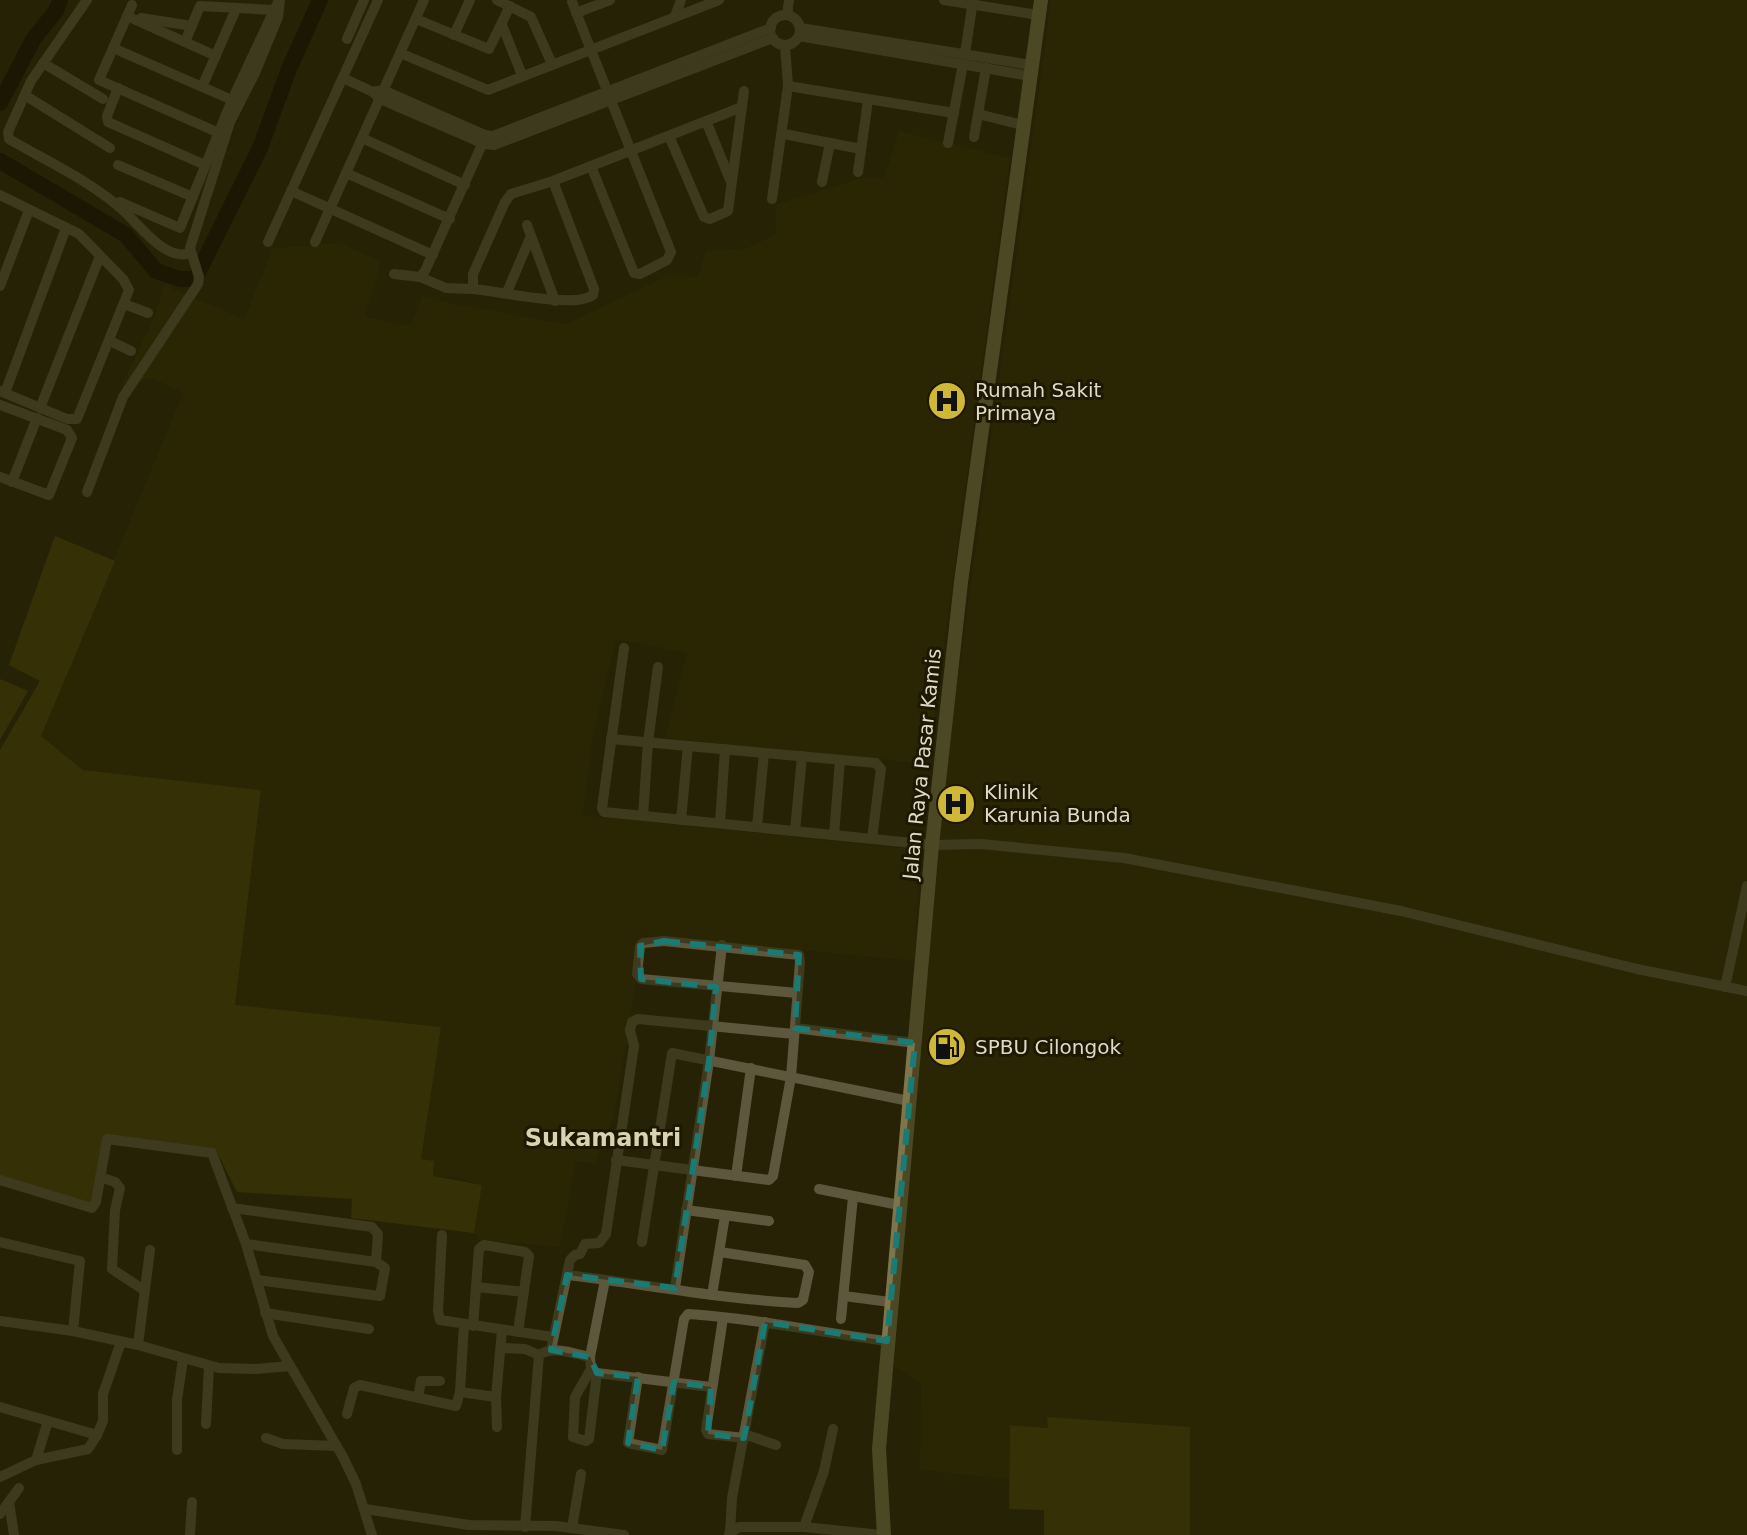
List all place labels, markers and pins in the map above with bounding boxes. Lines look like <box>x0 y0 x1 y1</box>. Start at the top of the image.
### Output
place label: Rumah Sakit Primaya <box>975 378 1102 425</box>
hospital icon: Rumah Sakit Primaya <box>926 380 968 422</box>
place label: Klinik Karunia Bunda <box>984 780 1131 827</box>
hospital icon: Klinik Karunia Bunda <box>935 783 977 825</box>
fuel station icon: SPBU Cilongok <box>926 1026 968 1068</box>
place label: SPBU Cilongok <box>975 1035 1121 1059</box>

